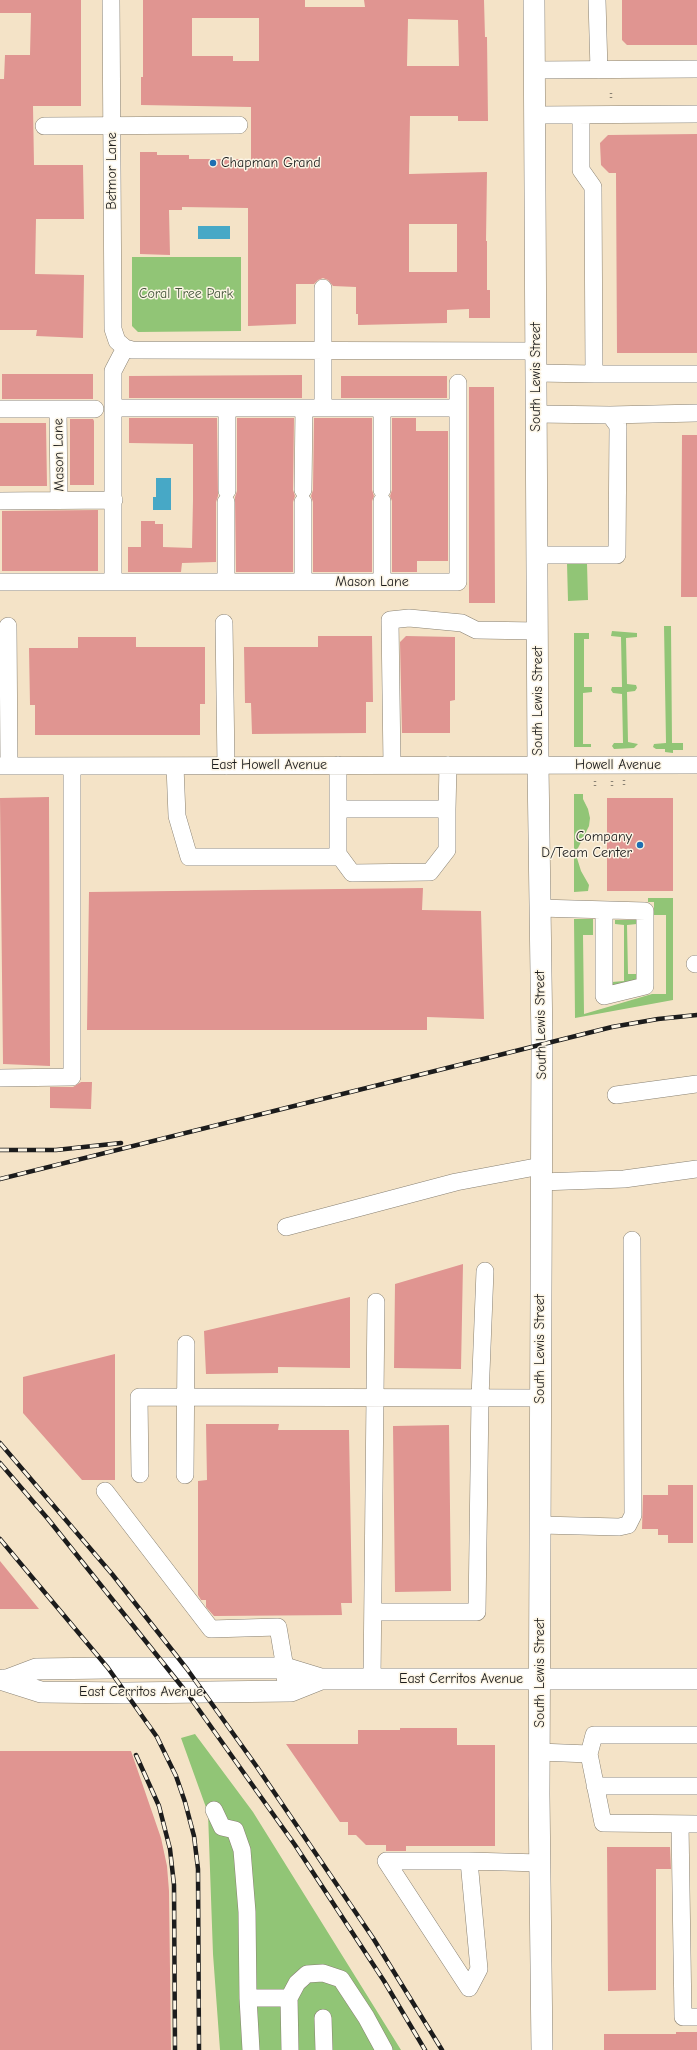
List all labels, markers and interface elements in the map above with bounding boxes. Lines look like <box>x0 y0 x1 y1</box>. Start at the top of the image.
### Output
street label: Betmor Lane <box>104 132 120 210</box>
place label: Chapman Grand <box>221 155 321 171</box>
marker: Chapman Grand <box>208 158 218 168</box>
park label: Coral Tree Park <box>139 286 233 302</box>
street label: South Lewis Street <box>528 322 544 432</box>
street label: Mason Lane <box>50 418 68 492</box>
street label: Mason Lane <box>335 574 409 590</box>
street label: South Lewis Street <box>530 646 546 756</box>
street label: East Howell Avenue <box>211 757 327 773</box>
street label: Howell Avenue <box>575 757 661 773</box>
place label: Company D/Team Center <box>541 829 632 862</box>
marker: Company D/Team Center <box>635 840 645 850</box>
street label: South Lewis Street <box>532 970 550 1080</box>
street label: South Lewis Street <box>532 1294 548 1404</box>
street label: South Lewis Street <box>532 1618 548 1728</box>
street label: East Cerritos Avenue <box>399 1671 523 1687</box>
street label: East Cerritos Avenue <box>79 1684 203 1700</box>

